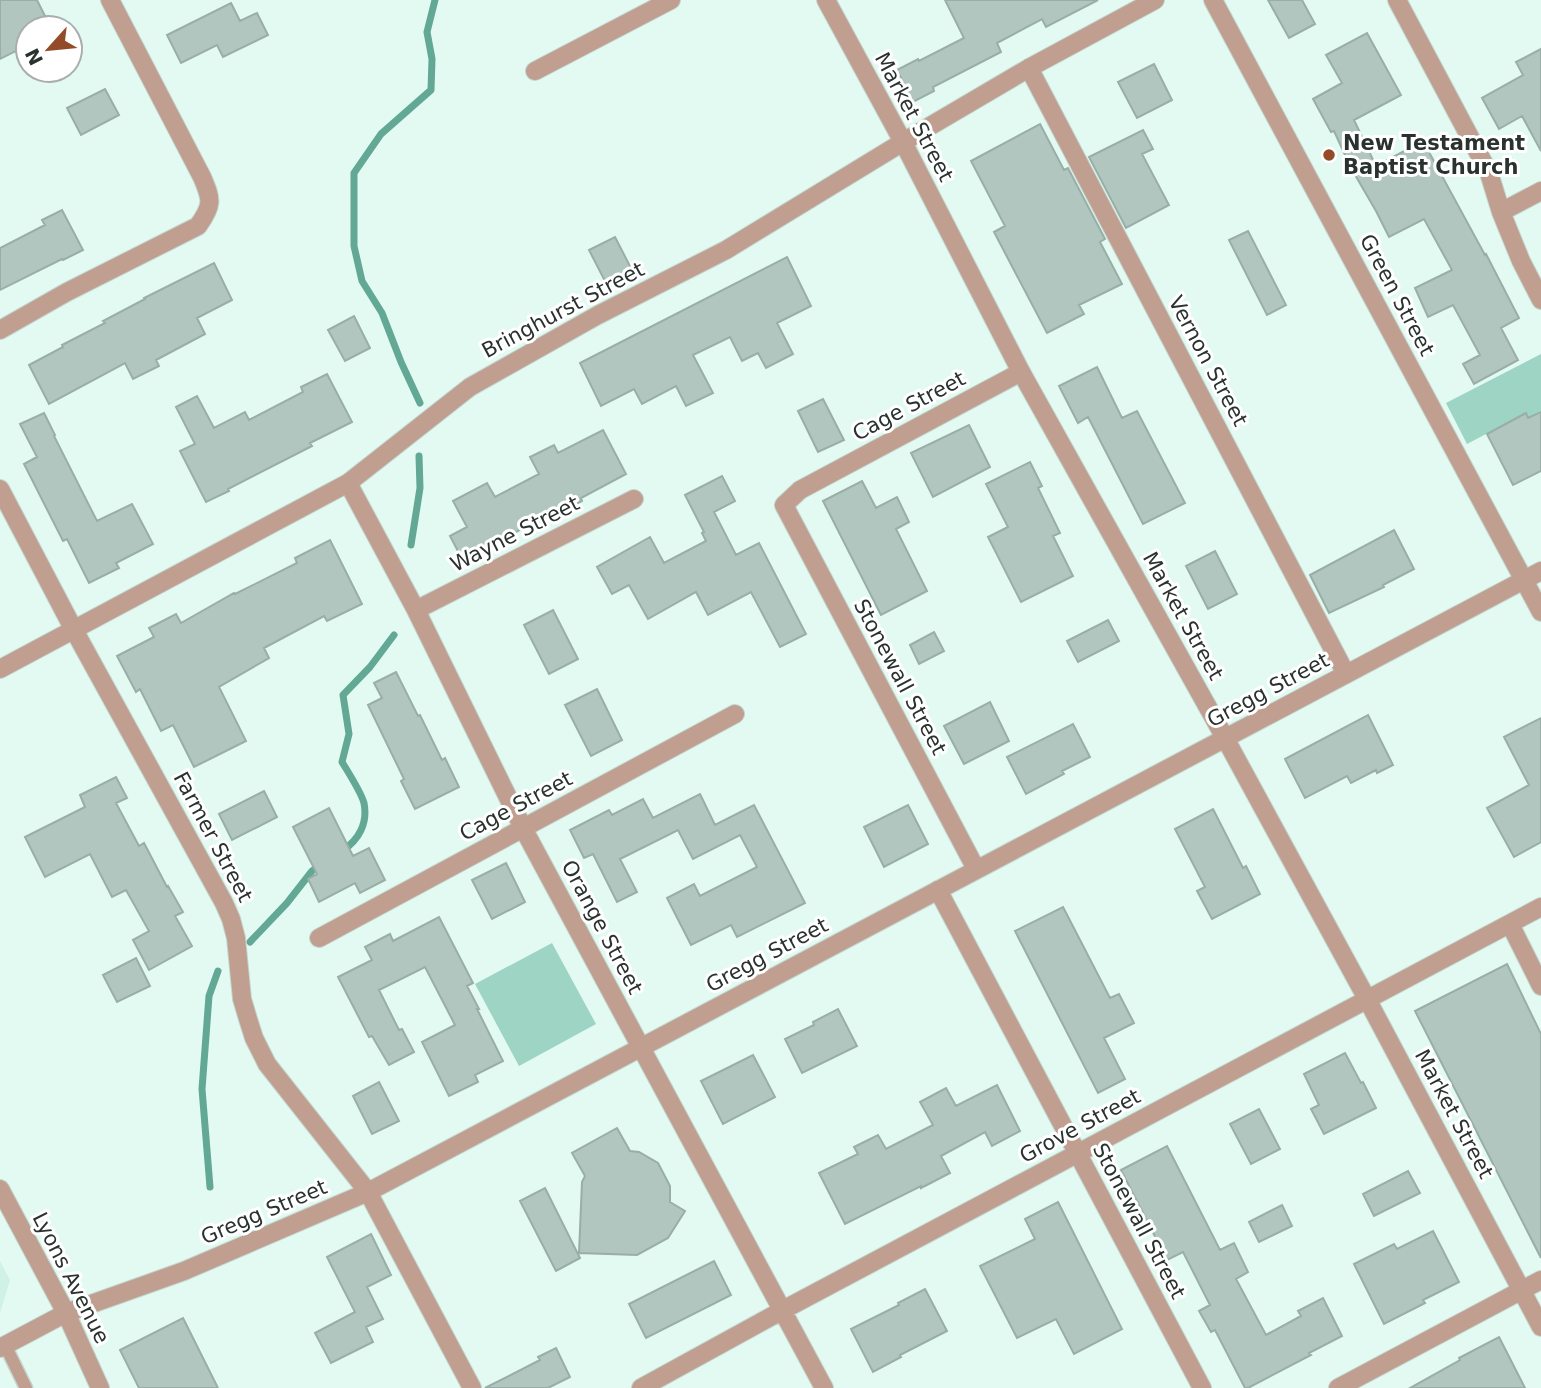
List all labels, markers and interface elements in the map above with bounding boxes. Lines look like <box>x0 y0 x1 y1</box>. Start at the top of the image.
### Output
north arrow <box>14 14 84 84</box>
text: N <box>20 45 47 69</box>
street label: Market Street <box>870 48 958 186</box>
place label: New Testament Baptist Church <box>1343 131 1525 179</box>
marker: New Testament Baptist Church <box>1321 147 1337 163</box>
street label: Green Street <box>1355 230 1439 360</box>
street label: Bringhurst Street <box>478 257 648 363</box>
street label: Vernon Street <box>1164 292 1252 430</box>
street label: Cage Street <box>848 366 970 446</box>
street label: Wayne Street <box>447 491 583 577</box>
street label: Market Street <box>1138 548 1228 684</box>
street label: Stonewall Street <box>849 595 951 759</box>
street label: Gregg Street <box>1203 648 1333 732</box>
street label: Cage Street <box>455 766 577 846</box>
street label: Farmer Street <box>169 768 257 906</box>
street label: Orange Street <box>557 856 647 998</box>
street label: Gregg Street <box>702 913 832 997</box>
street label: Market Street <box>1410 1045 1498 1183</box>
street label: Grove Street <box>1016 1084 1144 1168</box>
street label: Stonewall Street <box>1088 1139 1190 1303</box>
street label: Gregg Street <box>197 1175 331 1249</box>
street label: Lyons Avenue <box>28 1208 114 1348</box>

